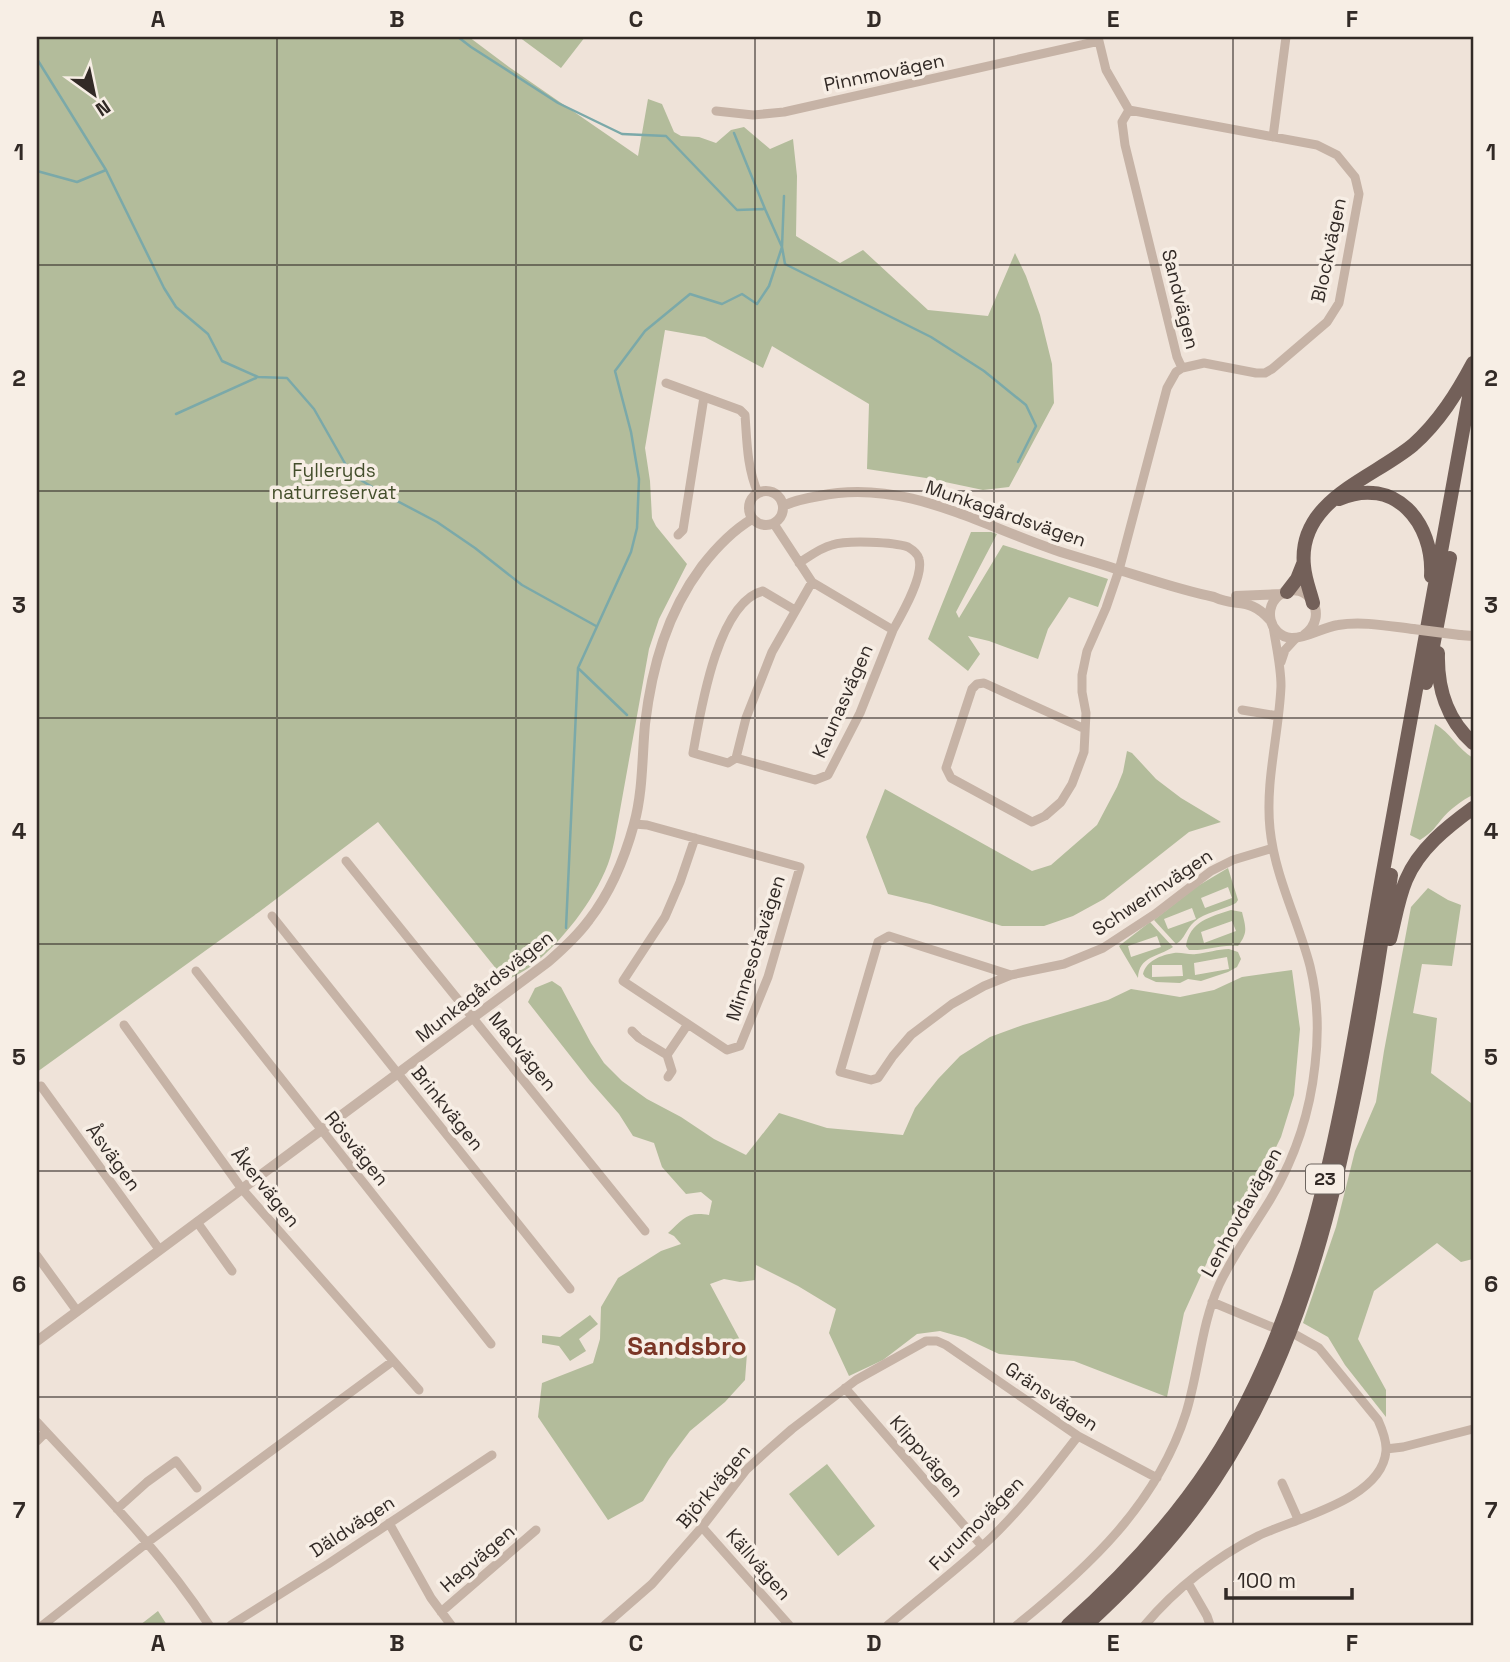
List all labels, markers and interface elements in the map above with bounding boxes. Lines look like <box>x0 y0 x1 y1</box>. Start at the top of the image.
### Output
text: A <box>151 4 166 34</box>
text: B <box>389 4 405 34</box>
text: C <box>629 4 643 34</box>
text: D <box>866 4 882 34</box>
text: E <box>1107 4 1119 34</box>
text: F <box>1346 4 1358 34</box>
street label: Pinnmovägen <box>821 47 947 97</box>
north arrow <box>60 60 130 130</box>
text: N <box>91 94 115 122</box>
text: 1 <box>14 137 24 167</box>
text: 1 <box>1486 137 1496 167</box>
street label: Blockvägen <box>1305 196 1352 305</box>
street label: Sandvägen <box>1156 247 1205 352</box>
text: 2 <box>12 363 26 393</box>
text: 2 <box>1484 363 1498 393</box>
park label: Fylleryds naturreservat <box>271 458 397 505</box>
street label: Munkagårdsvägen <box>922 474 1089 553</box>
text: 3 <box>12 590 26 620</box>
text: 3 <box>1484 590 1498 620</box>
street label: Kaunasvägen <box>806 640 879 762</box>
text: 4 <box>12 816 27 846</box>
text: 4 <box>1484 816 1499 846</box>
street label: Schwerinvägen <box>1087 843 1217 942</box>
street label: Minnesotavägen <box>720 872 791 1024</box>
street label: Munkagårdsvägen <box>410 925 558 1048</box>
street label: Madvägen <box>483 1007 562 1096</box>
text: 5 <box>12 1042 26 1072</box>
text: 5 <box>1484 1042 1498 1072</box>
street label: Brinkvägen <box>406 1061 489 1156</box>
street label: Rösvägen <box>319 1106 394 1191</box>
street label: Åsvägen <box>81 1119 146 1196</box>
street label: Åkervägen <box>226 1142 305 1232</box>
street label: Lenhovdavägen <box>1195 1143 1287 1281</box>
road number: 23 <box>1306 1164 1344 1194</box>
text: 6 <box>12 1269 26 1299</box>
text: 6 <box>1484 1269 1498 1299</box>
district label: Sandsbro <box>627 1329 747 1363</box>
street label: Gränsvägen <box>1000 1356 1103 1437</box>
street label: Klippvägen <box>884 1410 969 1503</box>
street label: Björkvägen <box>671 1439 756 1533</box>
street label: Furumovägen <box>924 1471 1029 1576</box>
street label: Däldvägen <box>305 1490 399 1563</box>
text: 7 <box>13 1495 26 1525</box>
text: 7 <box>1485 1495 1498 1525</box>
street label: Hagvägen <box>435 1519 520 1598</box>
street label: Källvägen <box>720 1523 797 1606</box>
scale bar <box>1226 1557 1352 1601</box>
text: 100 m <box>1237 1567 1296 1594</box>
text: A <box>151 1628 166 1658</box>
text: B <box>389 1628 405 1658</box>
text: C <box>629 1628 643 1658</box>
text: D <box>866 1628 882 1658</box>
text: E <box>1107 1628 1119 1658</box>
text: F <box>1346 1628 1358 1658</box>

